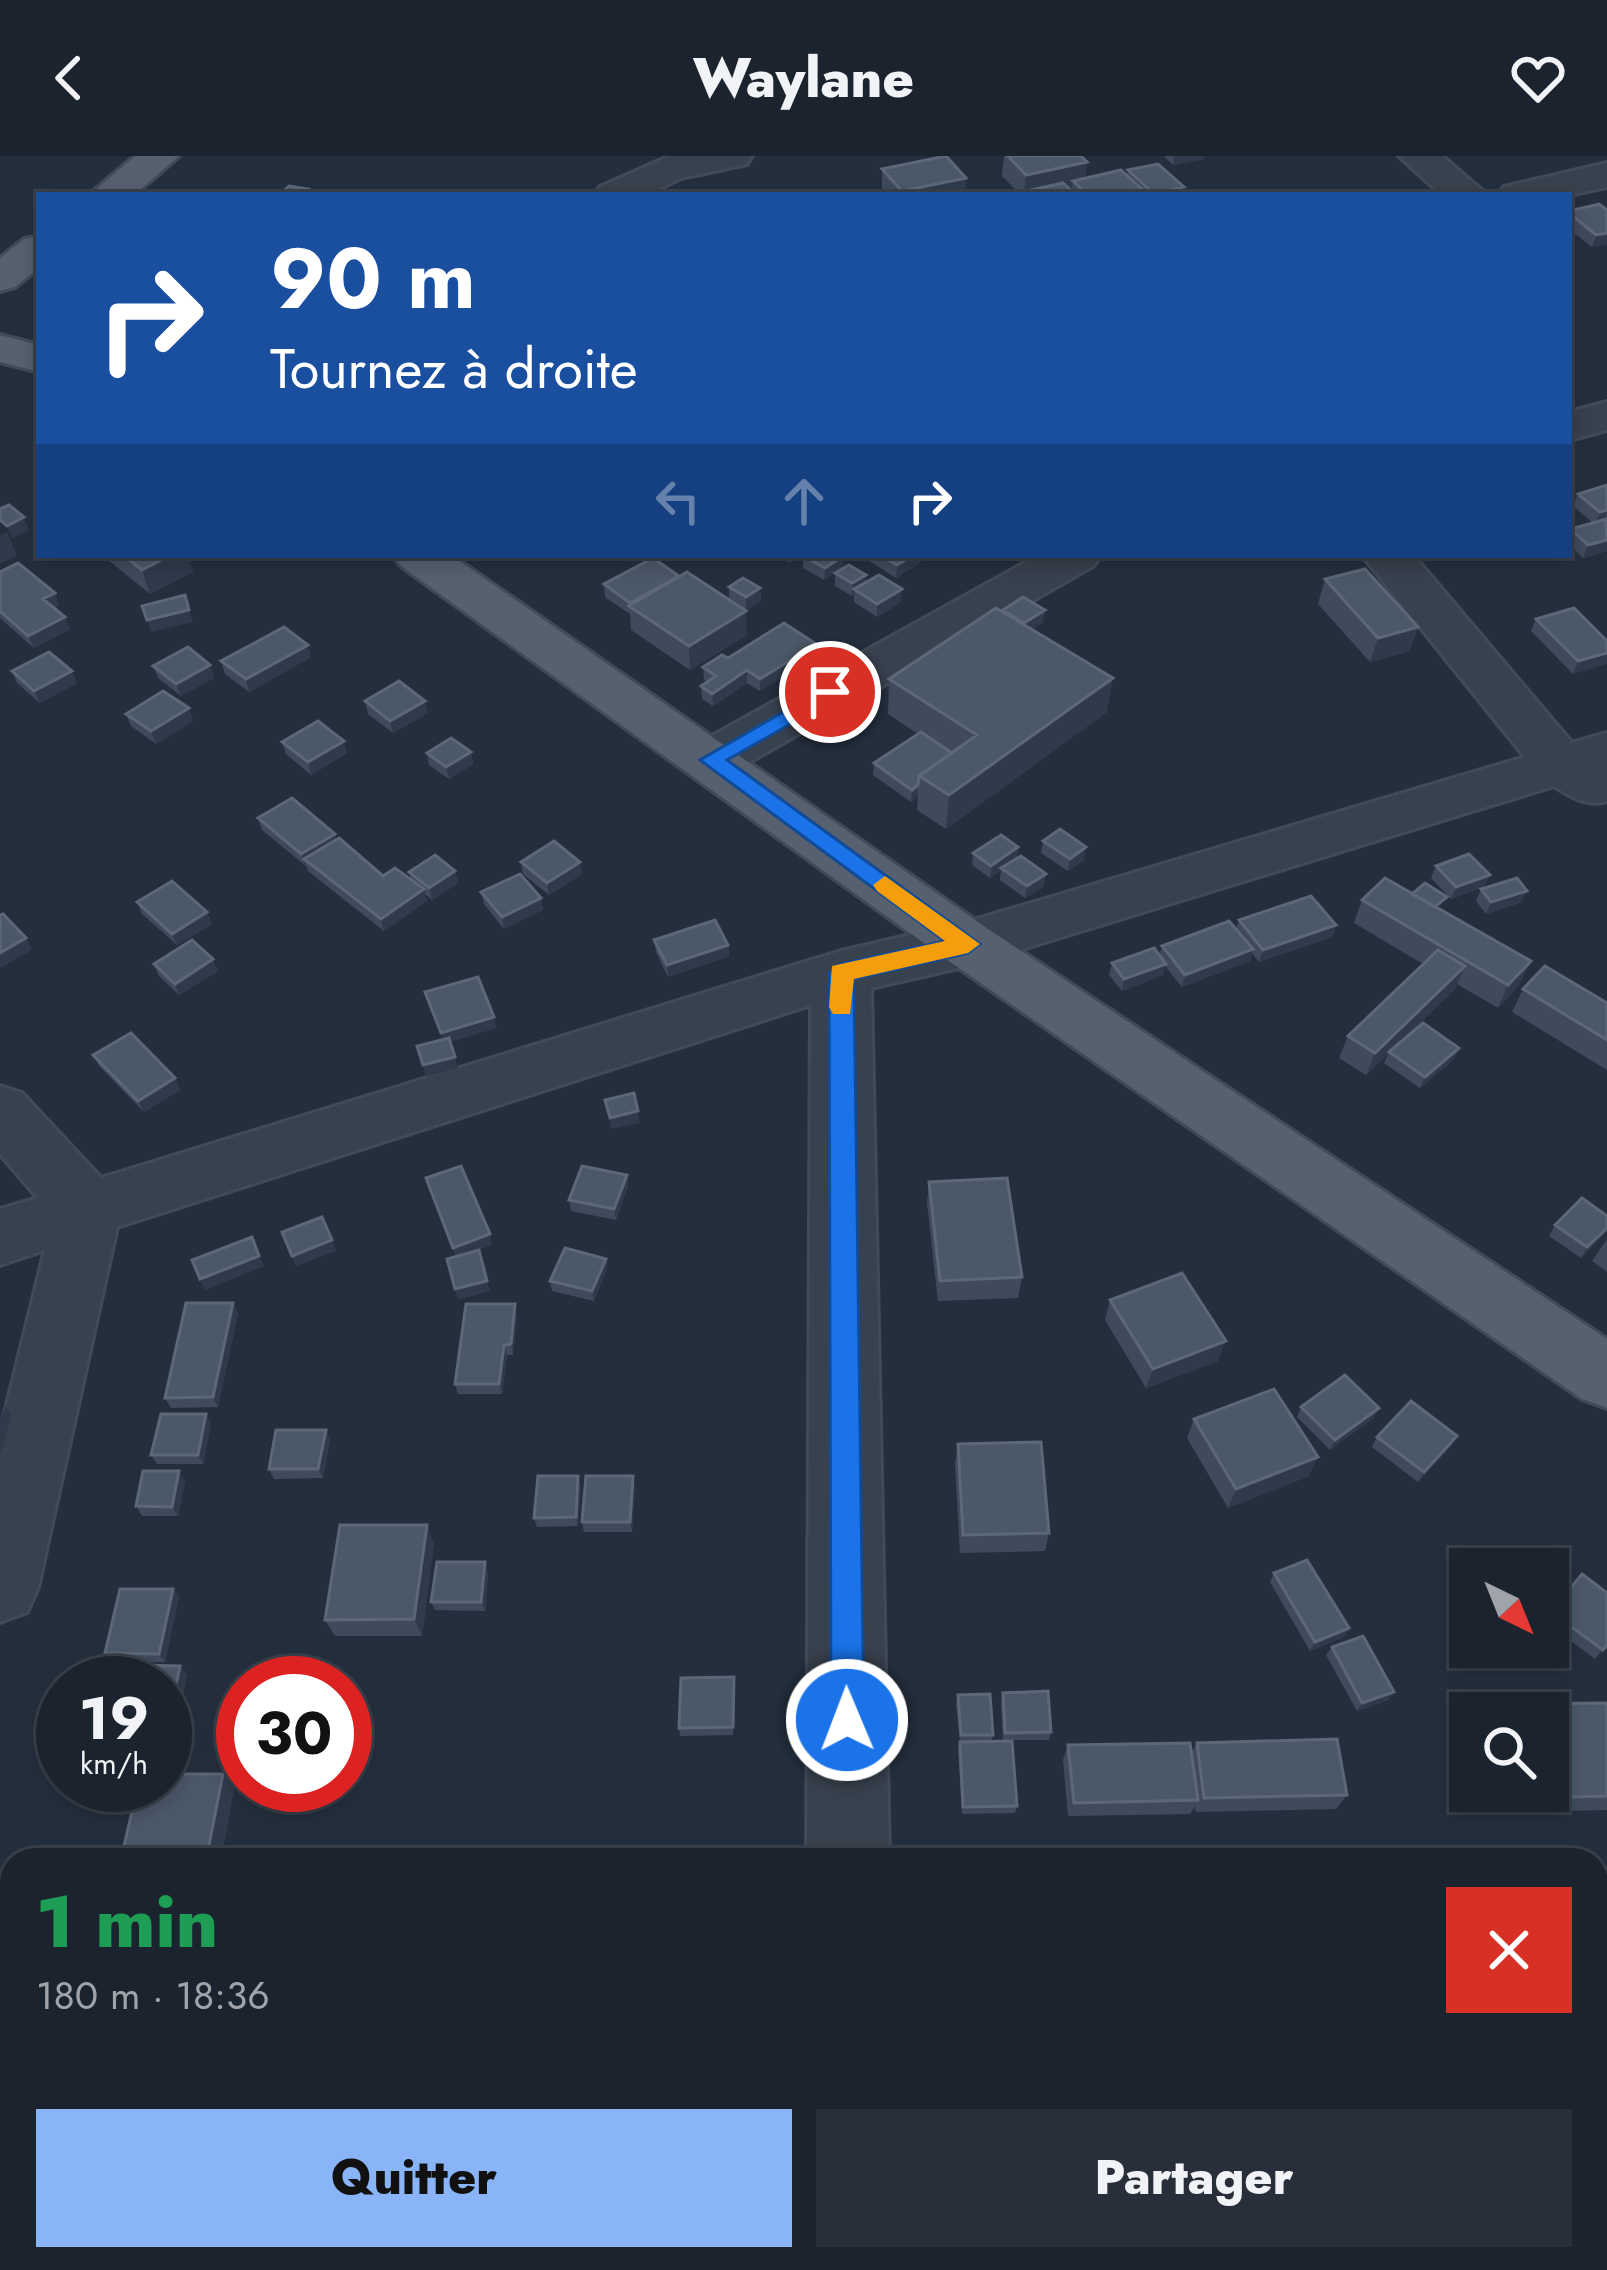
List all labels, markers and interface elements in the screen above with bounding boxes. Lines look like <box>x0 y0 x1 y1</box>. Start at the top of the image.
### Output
text: Waylane <box>693 39 914 117</box>
icon: back <box>36 45 102 111</box>
icon: heart <box>1505 45 1571 111</box>
text: 90 m <box>270 218 476 340</box>
icon: right <box>72 240 228 396</box>
text: Tournez à droite <box>270 330 638 408</box>
icon: left <box>645 468 711 534</box>
icon: ahead <box>771 468 837 534</box>
icon: right <box>897 468 963 534</box>
pin <box>779 641 881 743</box>
icon: arrive <box>797 659 863 725</box>
north arrow <box>1449 1548 1569 1668</box>
map controls <box>1449 1548 1569 1812</box>
speed limit sign: 30 <box>216 1656 372 1812</box>
position arrow <box>784 1657 910 1783</box>
text: 19 <box>79 1675 149 1762</box>
button: search <box>1449 1692 1569 1812</box>
text: km/h <box>80 1742 148 1785</box>
text: 1 min <box>36 1870 218 1974</box>
button: close <box>1446 1887 1572 2013</box>
text: 180 m · 18:36 <box>36 1967 270 2024</box>
button: Quitter <box>36 2109 792 2247</box>
button: Partager <box>816 2109 1572 2247</box>

